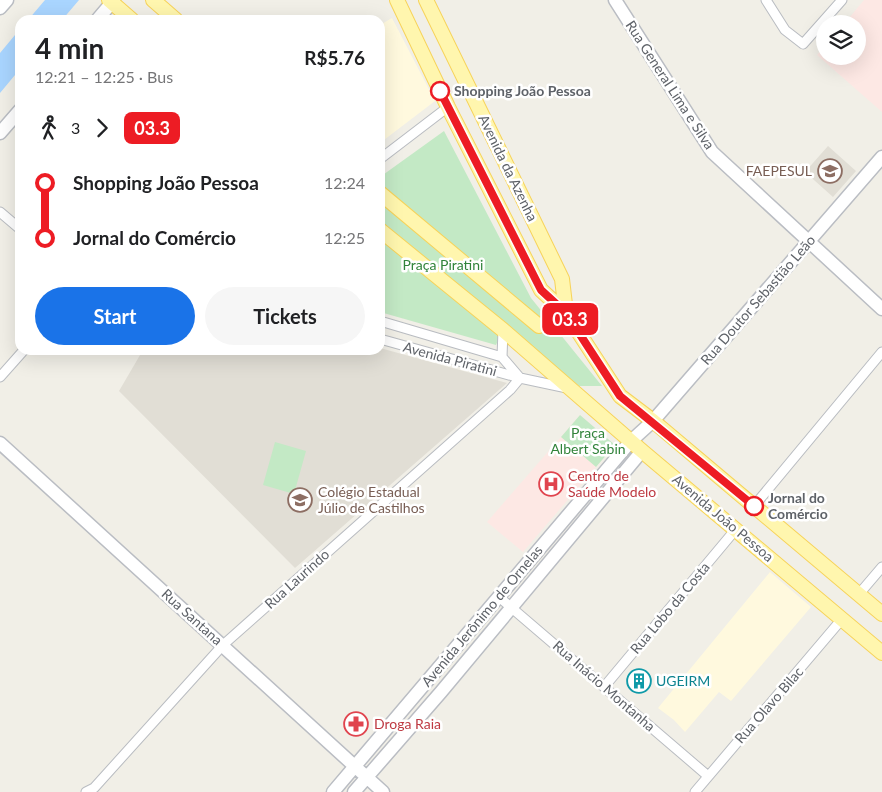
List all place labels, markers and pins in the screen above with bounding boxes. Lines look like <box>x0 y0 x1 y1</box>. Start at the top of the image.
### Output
marker: Shopping João Pessoa <box>430 81 450 101</box>
place label: Shopping João Pessoa <box>454 82 591 99</box>
school or university icon: FAEPESUL <box>817 158 843 184</box>
place label: FAEPESUL <box>746 162 812 179</box>
place label: Centro de Saúde Modelo <box>568 467 656 500</box>
hospital icon: Centro de Saúde Modelo <box>538 471 564 497</box>
place label: Colégio Estadual Júlio de Castilhos <box>318 483 425 516</box>
school or university icon: Colégio Estadual Júlio de Castilhos <box>287 487 313 513</box>
place label: Jornal do Comércio <box>768 489 828 522</box>
marker: Jornal do Comércio <box>744 496 764 516</box>
building icon: UGEIRM <box>626 668 652 694</box>
place label: UGEIRM <box>656 672 710 689</box>
pharmacy icon: Droga Raia <box>343 711 369 737</box>
place label: Droga Raia <box>374 715 441 732</box>

